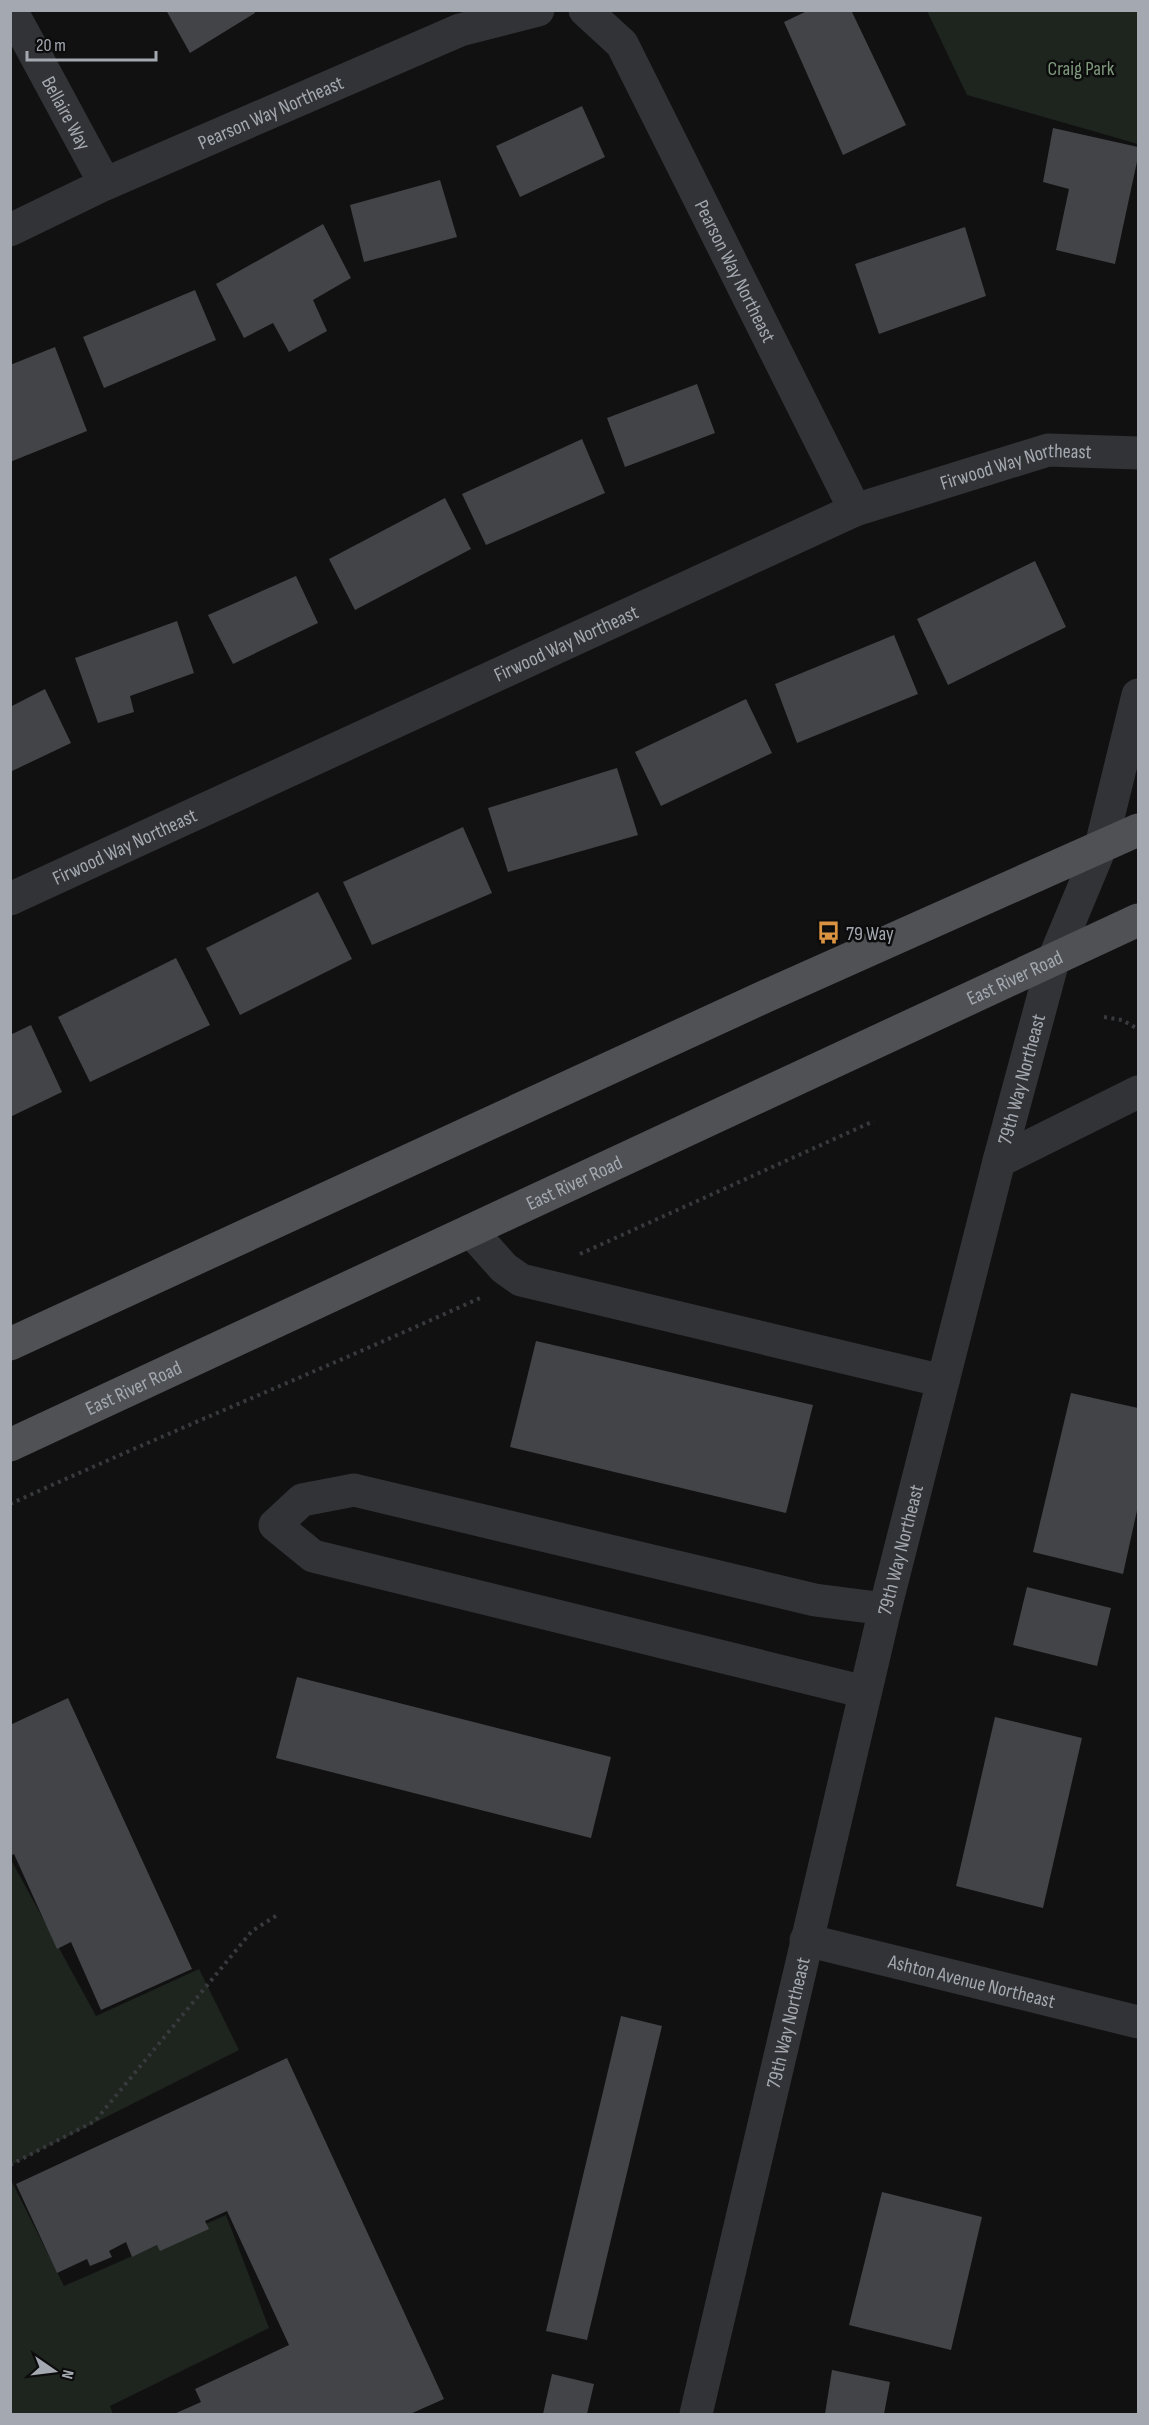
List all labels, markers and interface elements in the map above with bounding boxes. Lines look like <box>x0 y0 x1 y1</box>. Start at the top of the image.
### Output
scale bar <box>27 24 156 62</box>
text: 20 m <box>36 35 66 56</box>
park label: Craig Park <box>1048 57 1115 81</box>
street label: Pearson Way Northeast <box>195 71 347 155</box>
street label: Bellaire Way <box>36 72 95 155</box>
street label: Pearson Way Northeast <box>689 196 780 347</box>
street label: Firwood Way Northeast <box>937 439 1092 496</box>
street label: Firwood Way Northeast <box>490 600 642 688</box>
street label: Firwood Way Northeast <box>49 804 201 891</box>
bus stop icon: 79 Way <box>815 920 841 946</box>
place label: 79 Way <box>846 922 894 946</box>
street label: East River Road <box>963 946 1067 1011</box>
street label: 79th Way Northeast <box>993 1012 1051 1147</box>
street label: East River Road <box>523 1151 626 1216</box>
street label: East River Road <box>82 1356 185 1421</box>
street label: 79th Way Northeast <box>873 1482 929 1618</box>
street label: Ashton Avenue Northeast <box>885 1950 1058 2014</box>
street label: 79th Way Northeast <box>762 1955 816 2091</box>
north arrow <box>24 2341 84 2401</box>
text: N <box>57 2368 77 2381</box>

